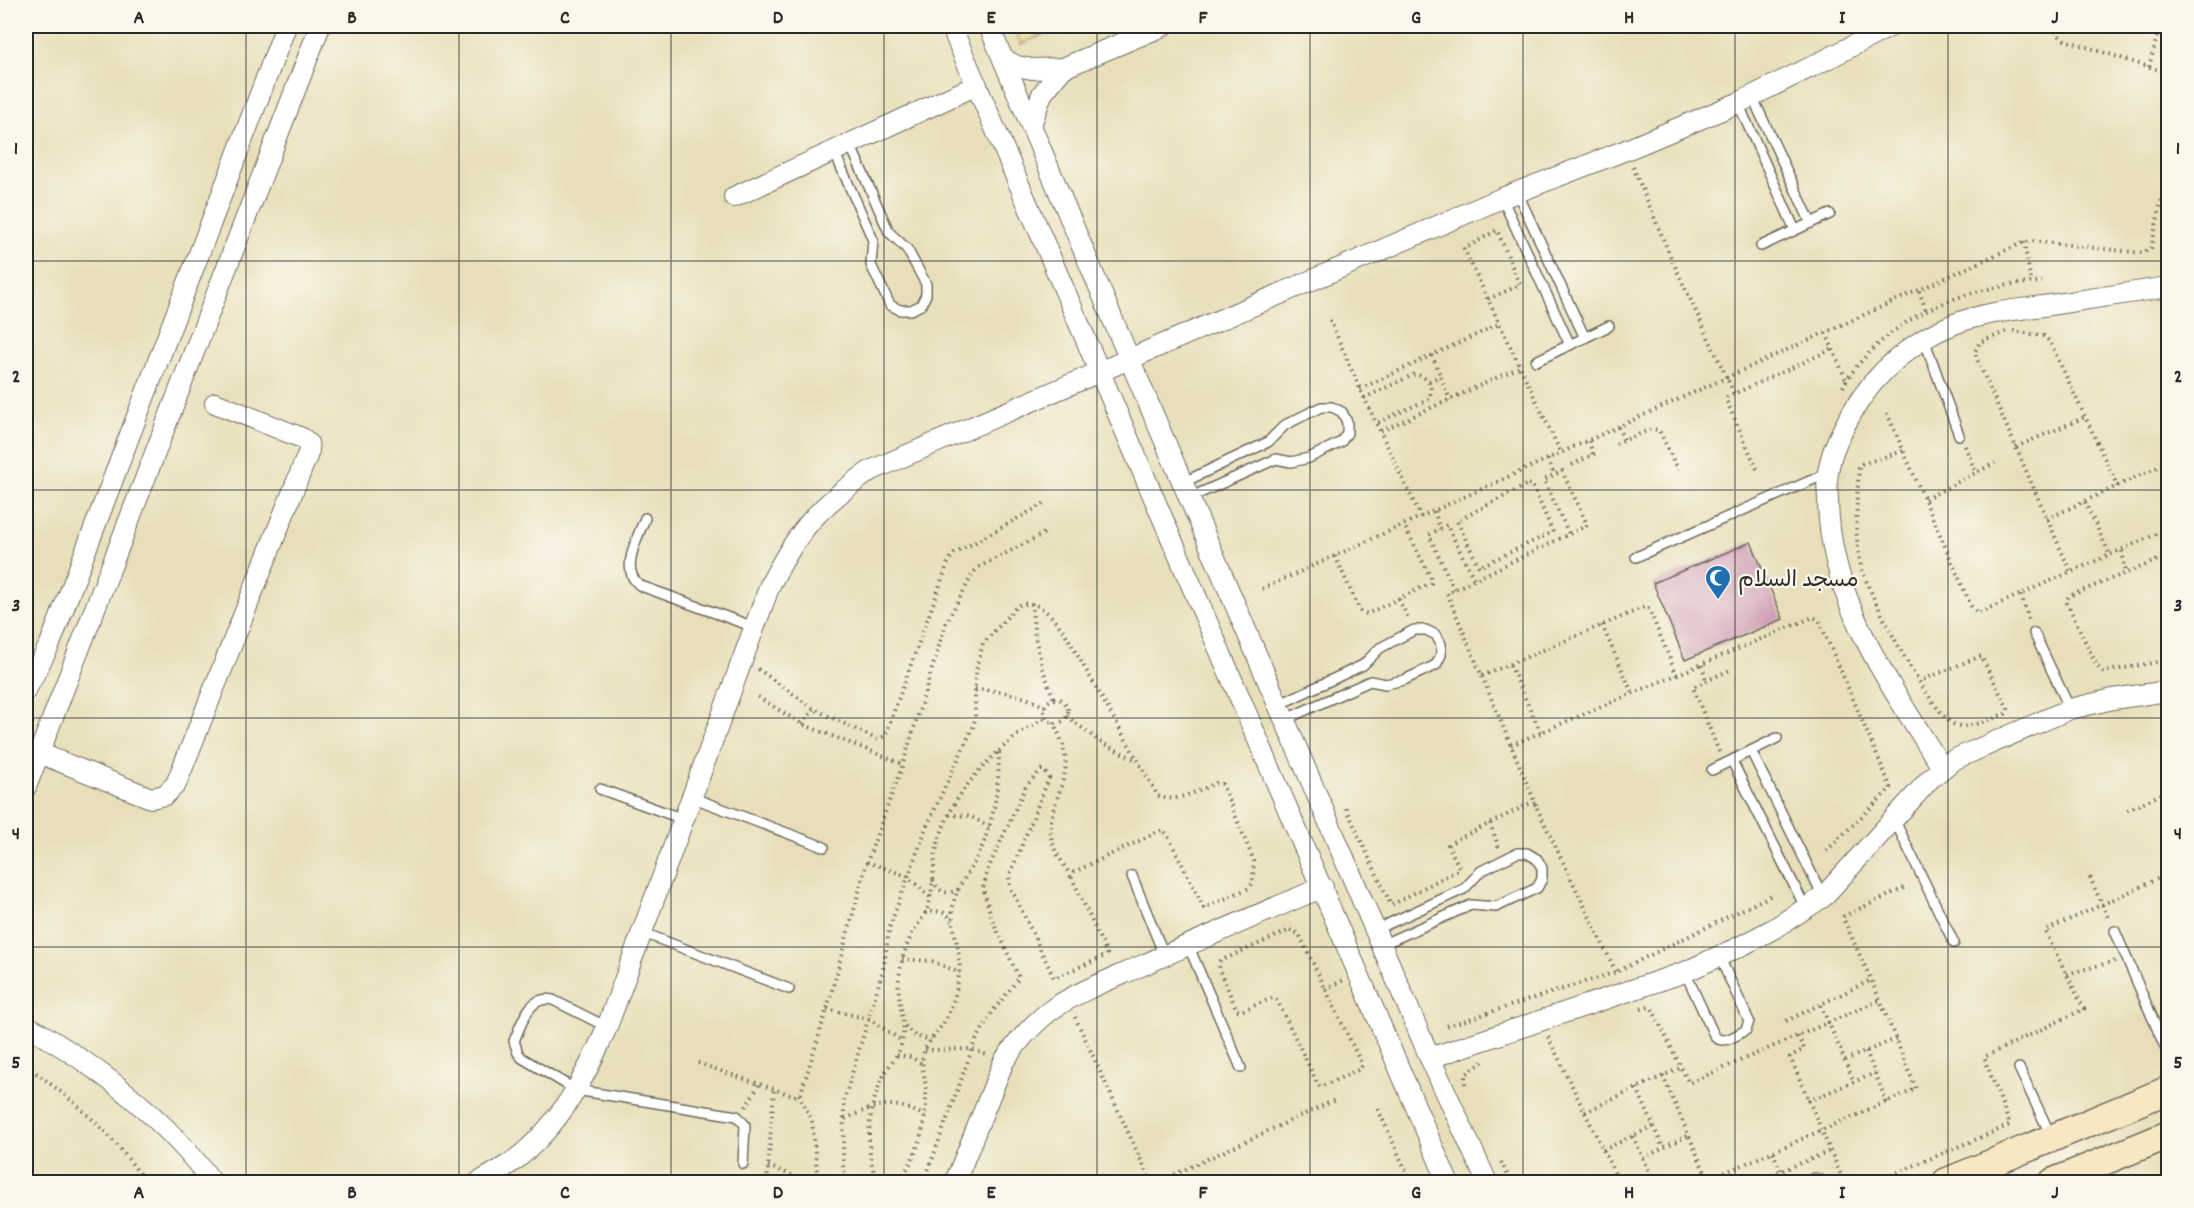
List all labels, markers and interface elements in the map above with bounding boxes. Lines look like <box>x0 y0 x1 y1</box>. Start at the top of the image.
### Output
text: A <box>134 5 145 33</box>
text: B <box>347 5 357 33</box>
text: C <box>560 5 570 33</box>
text: D <box>773 5 784 33</box>
text: E <box>986 5 996 33</box>
text: F <box>1199 5 1209 33</box>
text: G <box>1411 5 1421 33</box>
text: H <box>1624 5 1634 33</box>
text: I <box>1839 5 1846 33</box>
text: J <box>2051 5 2059 33</box>
text: 1 <box>14 136 18 164</box>
text: 1 <box>2176 136 2180 164</box>
text: 2 <box>12 364 20 392</box>
text: 2 <box>2174 364 2182 392</box>
mosque icon: مسجد السلام <box>1703 563 1733 601</box>
place label: مسجد السلام <box>1738 566 1858 597</box>
text: 3 <box>12 593 20 621</box>
text: 3 <box>2174 593 2182 621</box>
text: 4 <box>12 821 20 849</box>
text: 4 <box>2174 821 2182 849</box>
text: 5 <box>11 1050 21 1078</box>
text: 5 <box>2173 1050 2183 1078</box>
text: A <box>134 1180 145 1208</box>
text: B <box>347 1180 357 1208</box>
text: C <box>560 1180 570 1208</box>
text: D <box>773 1180 784 1208</box>
text: E <box>986 1180 996 1208</box>
text: F <box>1199 1180 1209 1208</box>
text: G <box>1411 1180 1421 1208</box>
text: H <box>1624 1180 1634 1208</box>
text: I <box>1839 1180 1846 1208</box>
text: J <box>2051 1180 2059 1208</box>

